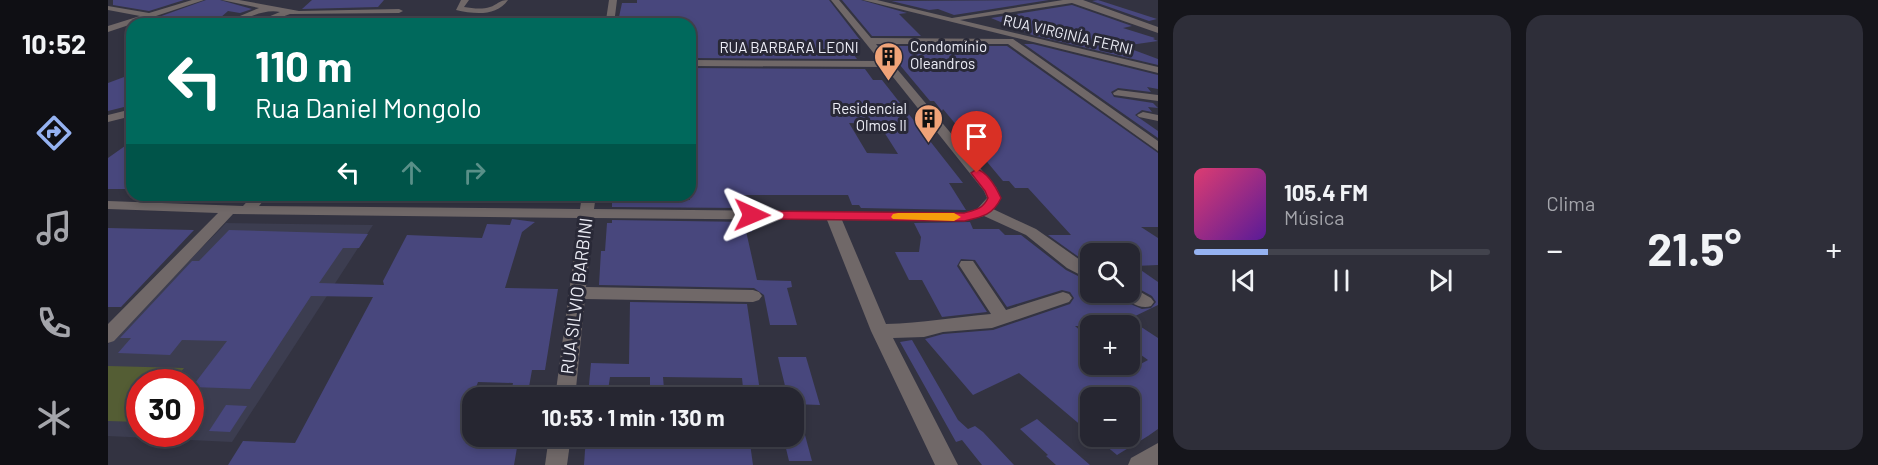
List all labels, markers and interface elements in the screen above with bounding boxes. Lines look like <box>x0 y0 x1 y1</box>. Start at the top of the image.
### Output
street label: RUA VIRGINÍA FERNI <box>1002 10 1135 58</box>
text: 10:52 <box>22 27 86 59</box>
place label: Condomínio Oleandros <box>910 37 987 72</box>
street label: RUA BARBARA LEONI <box>719 38 859 56</box>
text: 110 m <box>255 40 352 90</box>
building icon: Condomínio Oleandros <box>873 40 905 82</box>
icon: left <box>156 42 234 120</box>
text: Rua Daniel Mongolo <box>255 91 482 123</box>
place label: Residencial Olmos II <box>832 99 907 134</box>
building icon: Residencial Olmos II <box>912 102 944 144</box>
pin <box>951 111 1002 173</box>
icon: directions <box>33 112 75 154</box>
icon: arrive <box>960 120 993 153</box>
icon: left <box>332 156 365 189</box>
icon: ahead <box>395 156 428 189</box>
icon: right <box>458 156 491 189</box>
text: 105.4 FM <box>1284 179 1368 205</box>
position arrow <box>720 183 784 247</box>
text: Clima <box>1547 191 1595 215</box>
text: Música <box>1284 205 1344 229</box>
icon: music <box>33 207 75 249</box>
street label: RUA SILVIO BARBINI <box>555 216 597 375</box>
text: 21.5° <box>1647 221 1741 275</box>
text: − <box>1547 229 1563 269</box>
text: + <box>1826 229 1842 269</box>
map controls <box>1080 243 1140 447</box>
button: search <box>1080 243 1140 303</box>
icon: previous <box>1227 264 1260 297</box>
icon: pause <box>1325 264 1358 297</box>
icon: next <box>1424 264 1457 297</box>
icon: phone <box>33 302 75 344</box>
button: + <box>1080 315 1140 375</box>
speed limit sign: 30 <box>126 369 204 447</box>
button: − <box>1080 387 1140 447</box>
icon: climate <box>33 397 75 439</box>
text: 10:53 · 1 min · 130 m <box>541 404 725 430</box>

